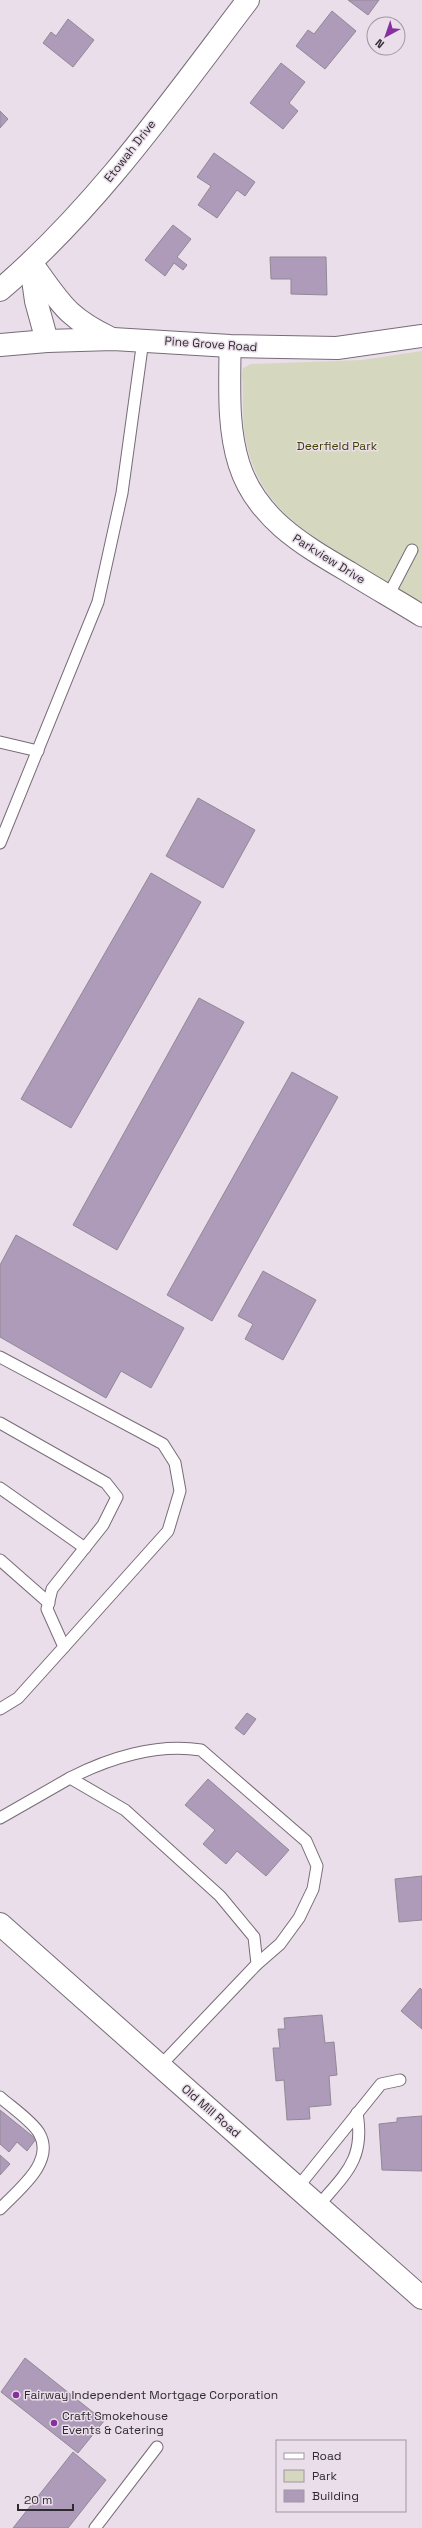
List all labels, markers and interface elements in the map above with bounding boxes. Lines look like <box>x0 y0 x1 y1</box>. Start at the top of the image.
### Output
north arrow <box>366 16 406 56</box>
text: N <box>372 36 387 51</box>
street label: Etowah Drive <box>101 117 159 185</box>
street label: Pine Grove Road <box>164 333 258 355</box>
park label: Deerfield Park <box>297 438 378 454</box>
street label: Parkview Drive <box>290 530 368 588</box>
street label: Old Mill Road <box>178 2081 244 2141</box>
place label: Fairway Independent Mortgage Corporation <box>24 2387 278 2403</box>
marker: Fairway Independent Mortgage Corporation <box>11 2390 21 2400</box>
place label: Craft Smokehouse Events & Catering <box>62 2408 168 2438</box>
marker: Craft Smokehouse Events & Catering <box>49 2418 59 2428</box>
legend <box>276 2440 406 2512</box>
text: Road <box>312 2448 341 2464</box>
text: Park <box>312 2468 337 2484</box>
scale bar <box>18 2486 73 2512</box>
text: Building <box>312 2488 359 2504</box>
text: 20 m <box>24 2492 52 2508</box>

